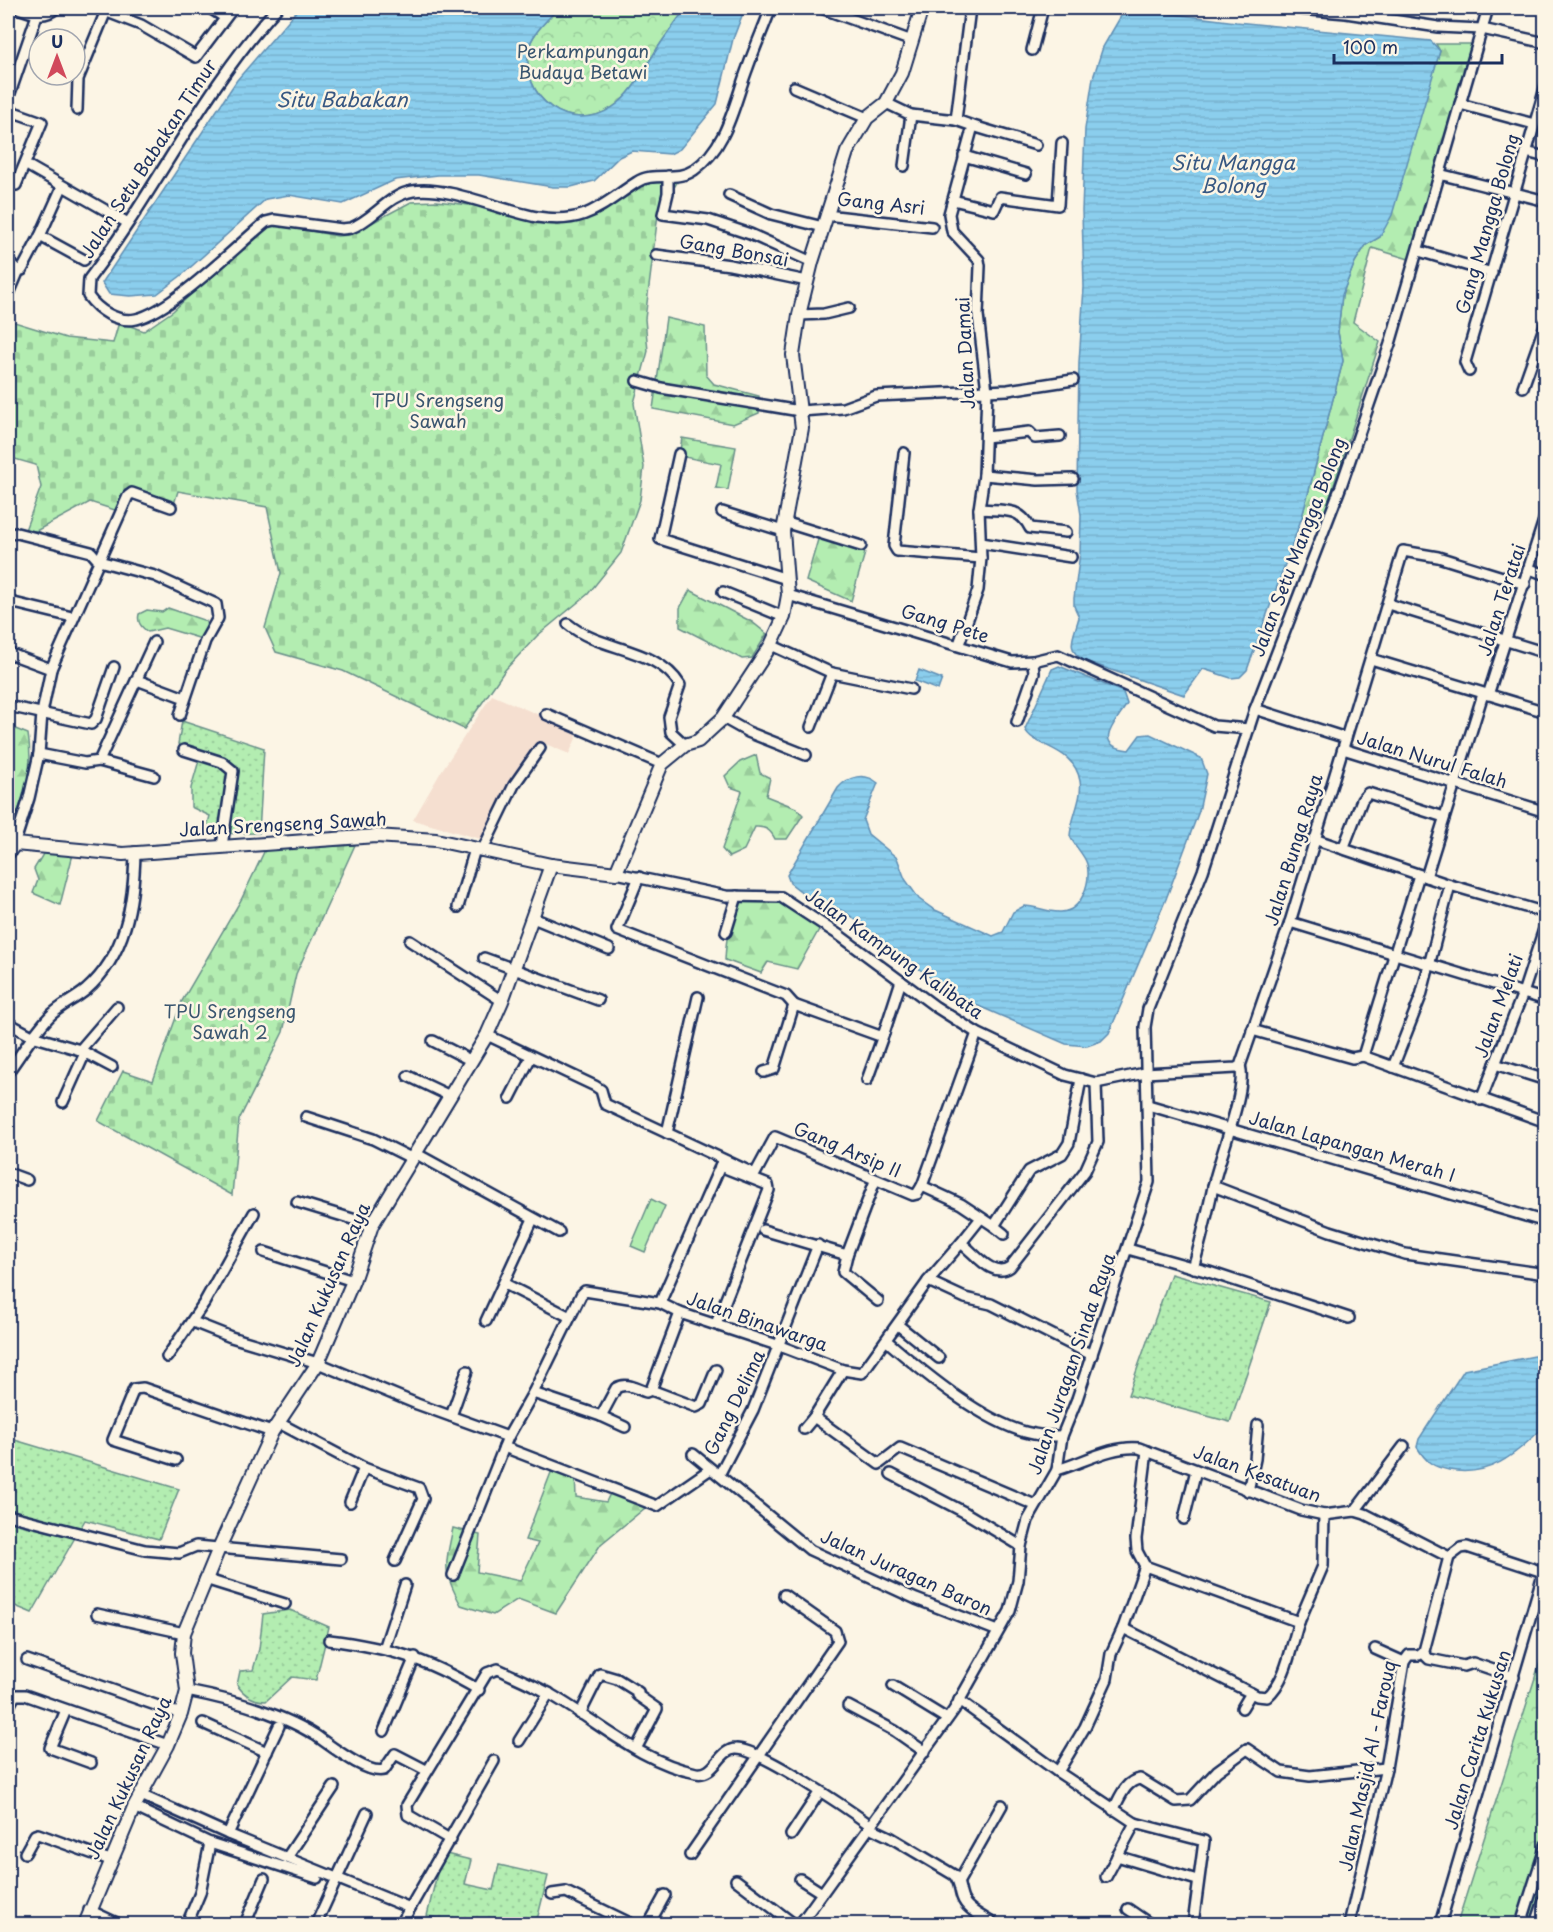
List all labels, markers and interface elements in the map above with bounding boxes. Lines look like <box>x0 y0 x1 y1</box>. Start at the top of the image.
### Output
north arrow <box>27 27 87 87</box>
scale bar <box>1334 27 1502 65</box>
text: U <box>51 29 63 53</box>
text: 100 m <box>1343 33 1398 60</box>
park label: Perkampungan Budaya Betawi <box>517 37 649 85</box>
street label: Jalan Setu Babakan Timur <box>73 53 223 263</box>
water label: Situ Babakan <box>276 84 409 114</box>
street label: Gang Mangga Bolong <box>1448 130 1525 317</box>
water label: Situ Mangga Bolong <box>1171 147 1295 200</box>
street label: Gang Asri <box>836 184 926 221</box>
street label: Gang Bonsai <box>678 227 791 272</box>
street label: Jalan Damai <box>948 296 981 410</box>
park label: TPU Srengseng Sawah <box>372 386 504 434</box>
street label: Jalan Setu Mangga Bolong <box>1243 433 1352 660</box>
street label: Jalan Teratai <box>1470 540 1531 659</box>
street label: Gang Pete <box>898 596 993 649</box>
street label: Jalan Nurul Falah <box>1354 723 1511 794</box>
street label: Jalan Bunga Raya <box>1257 770 1329 929</box>
street label: Jalan Srengseng Sawah <box>178 805 388 842</box>
street label: Jalan Kampung Kalibata <box>800 881 990 1025</box>
street label: Jalan Melati <box>1466 950 1529 1061</box>
park label: TPU Srengseng Sawah 2 <box>164 997 296 1045</box>
street label: Jalan Lapangan Merah I <box>1246 1103 1459 1188</box>
street label: Gang Arsip II <box>790 1114 906 1183</box>
street label: Jalan Kukusan Raya <box>279 1197 376 1371</box>
street label: Jalan Juragan Sinda Raya <box>1020 1248 1121 1478</box>
street label: Jalan Binawarga <box>683 1284 832 1358</box>
street label: Gang Delima <box>696 1344 771 1460</box>
street label: Jalan Kesatuan <box>1190 1437 1325 1508</box>
street label: Jalan Juragan Baron <box>817 1522 997 1622</box>
street label: Jalan Carita Kukusan <box>1436 1646 1517 1833</box>
street label: Jalan Masjid Al - Farouq <box>1331 1658 1402 1874</box>
street label: Jalan Kukusan Raya <box>78 1691 178 1864</box>

